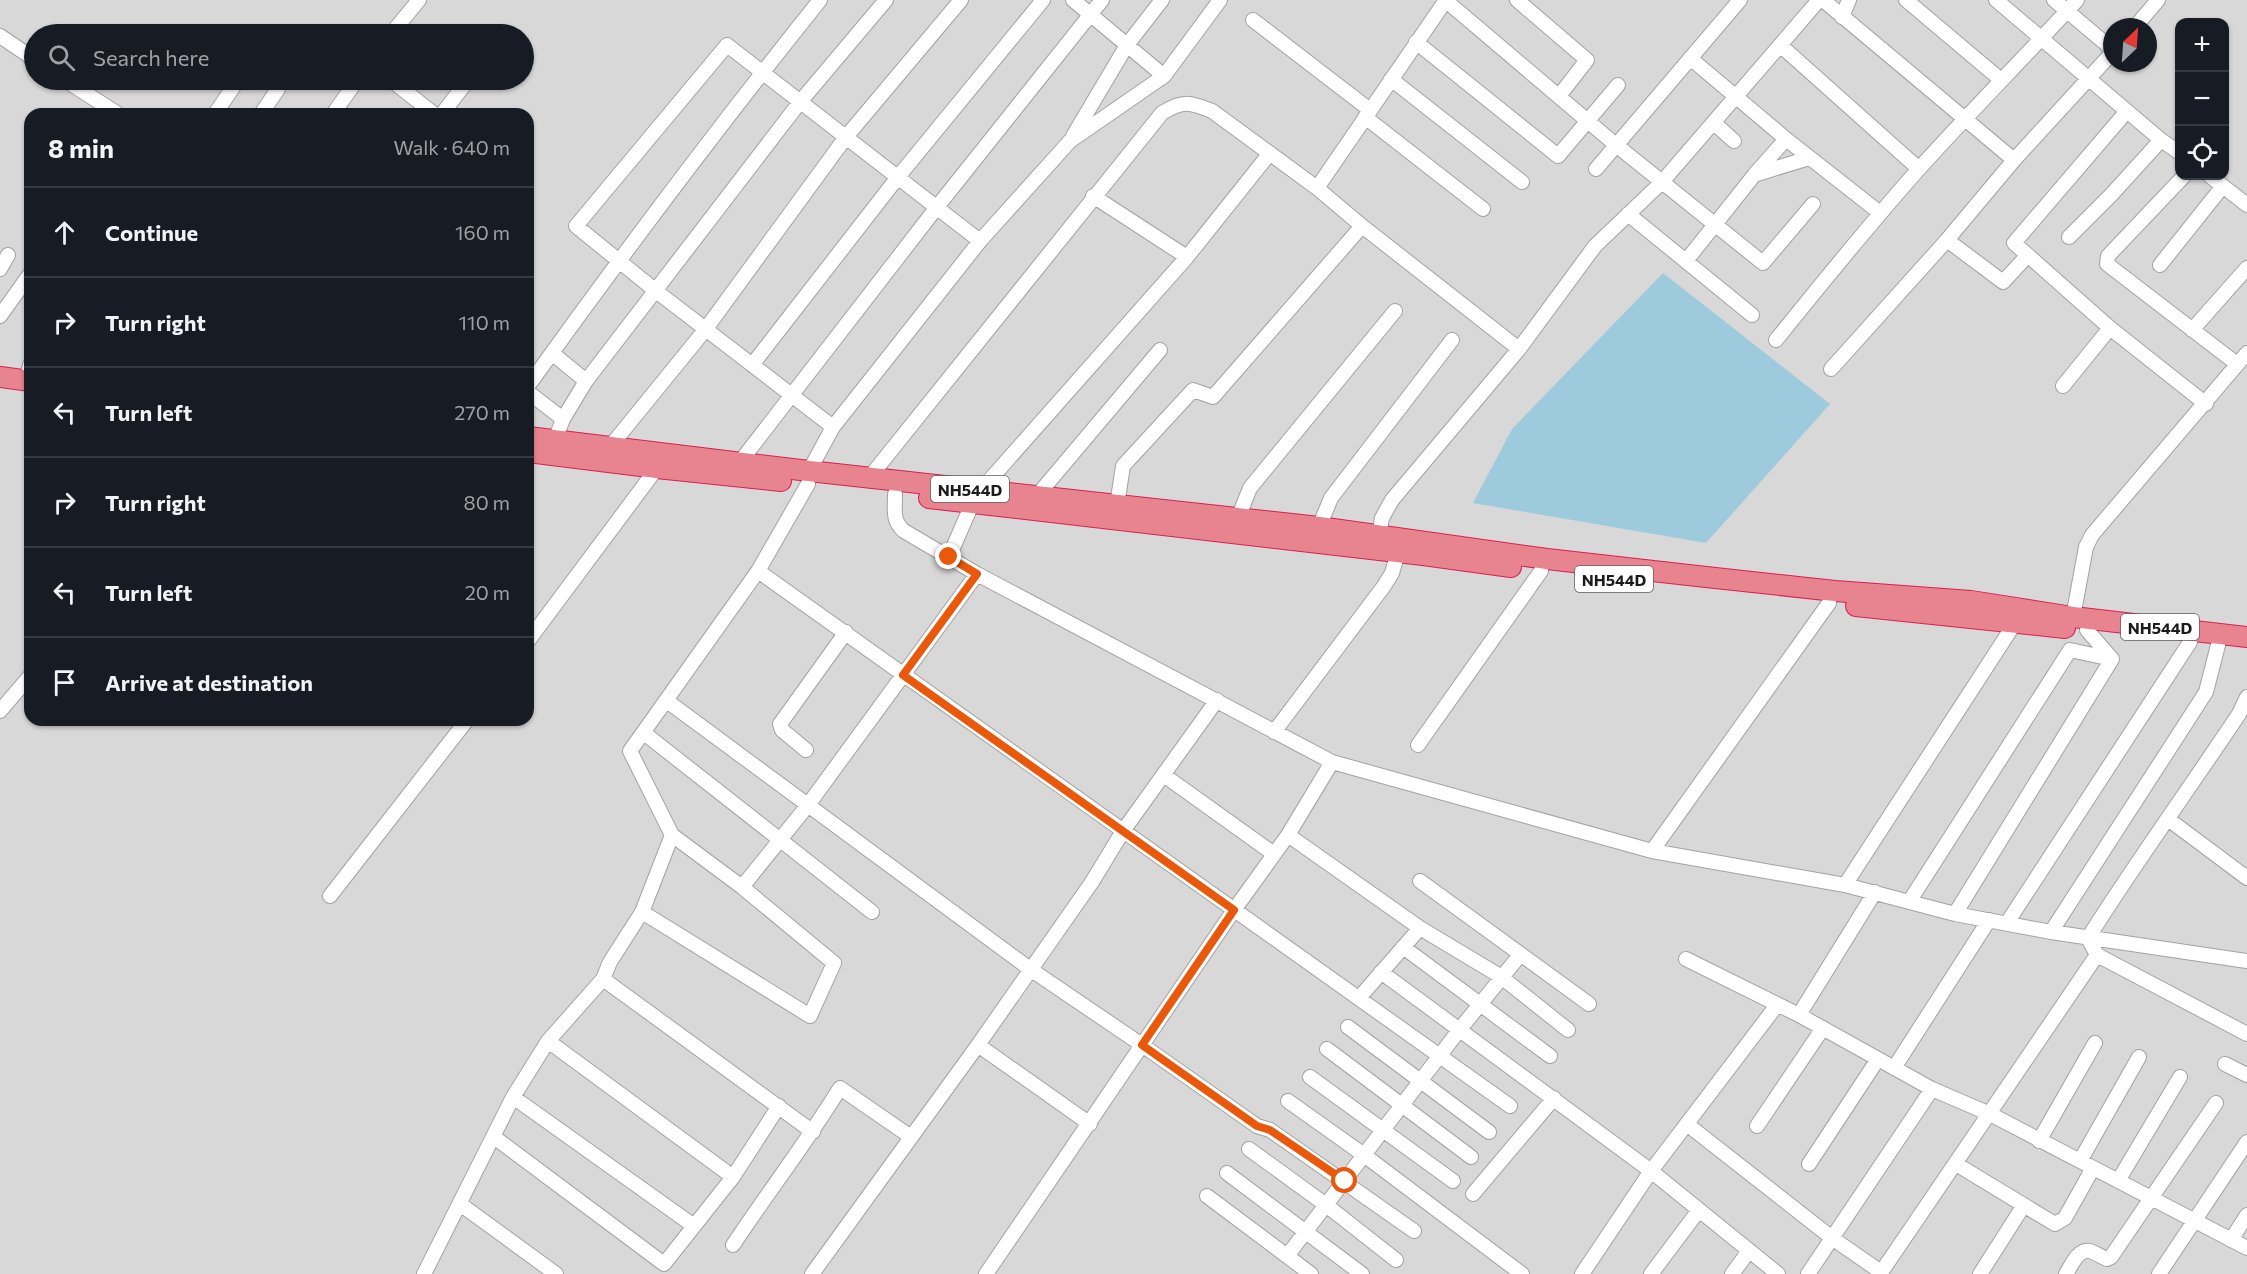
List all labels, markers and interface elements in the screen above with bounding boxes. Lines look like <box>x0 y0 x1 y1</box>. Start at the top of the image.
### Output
north arrow <box>2103 18 2157 72</box>
map controls <box>2175 18 2229 180</box>
button: + <box>2175 18 2229 72</box>
search box <box>24 24 534 90</box>
icon: search <box>45 41 78 74</box>
text: Search here <box>93 44 209 71</box>
button: − <box>2175 72 2229 126</box>
button: locate <box>2175 126 2229 180</box>
text: 8 min <box>48 132 114 163</box>
text: Walk · 640 m <box>393 135 510 159</box>
icon: ahead <box>48 216 81 249</box>
text: Continue <box>105 219 198 246</box>
text: 160 m <box>455 220 510 244</box>
icon: right <box>48 306 81 339</box>
text: Turn right <box>105 309 206 336</box>
text: 110 m <box>459 310 510 334</box>
icon: left <box>48 396 81 429</box>
text: Turn left <box>105 399 192 426</box>
text: 270 m <box>454 400 510 424</box>
road number: NH544D <box>931 476 1009 502</box>
icon: right <box>48 486 81 519</box>
text: Turn right <box>105 489 206 516</box>
text: 80 m <box>464 490 510 514</box>
route end <box>935 543 961 569</box>
road number: NH544D <box>1575 566 1653 592</box>
icon: left <box>48 576 81 609</box>
text: Turn left <box>105 579 192 606</box>
text: 20 m <box>465 580 510 604</box>
road number: NH544D <box>2121 614 2199 640</box>
icon: arrive <box>48 666 81 699</box>
text: Arrive at destination <box>105 669 313 696</box>
route start <box>1331 1167 1357 1193</box>

